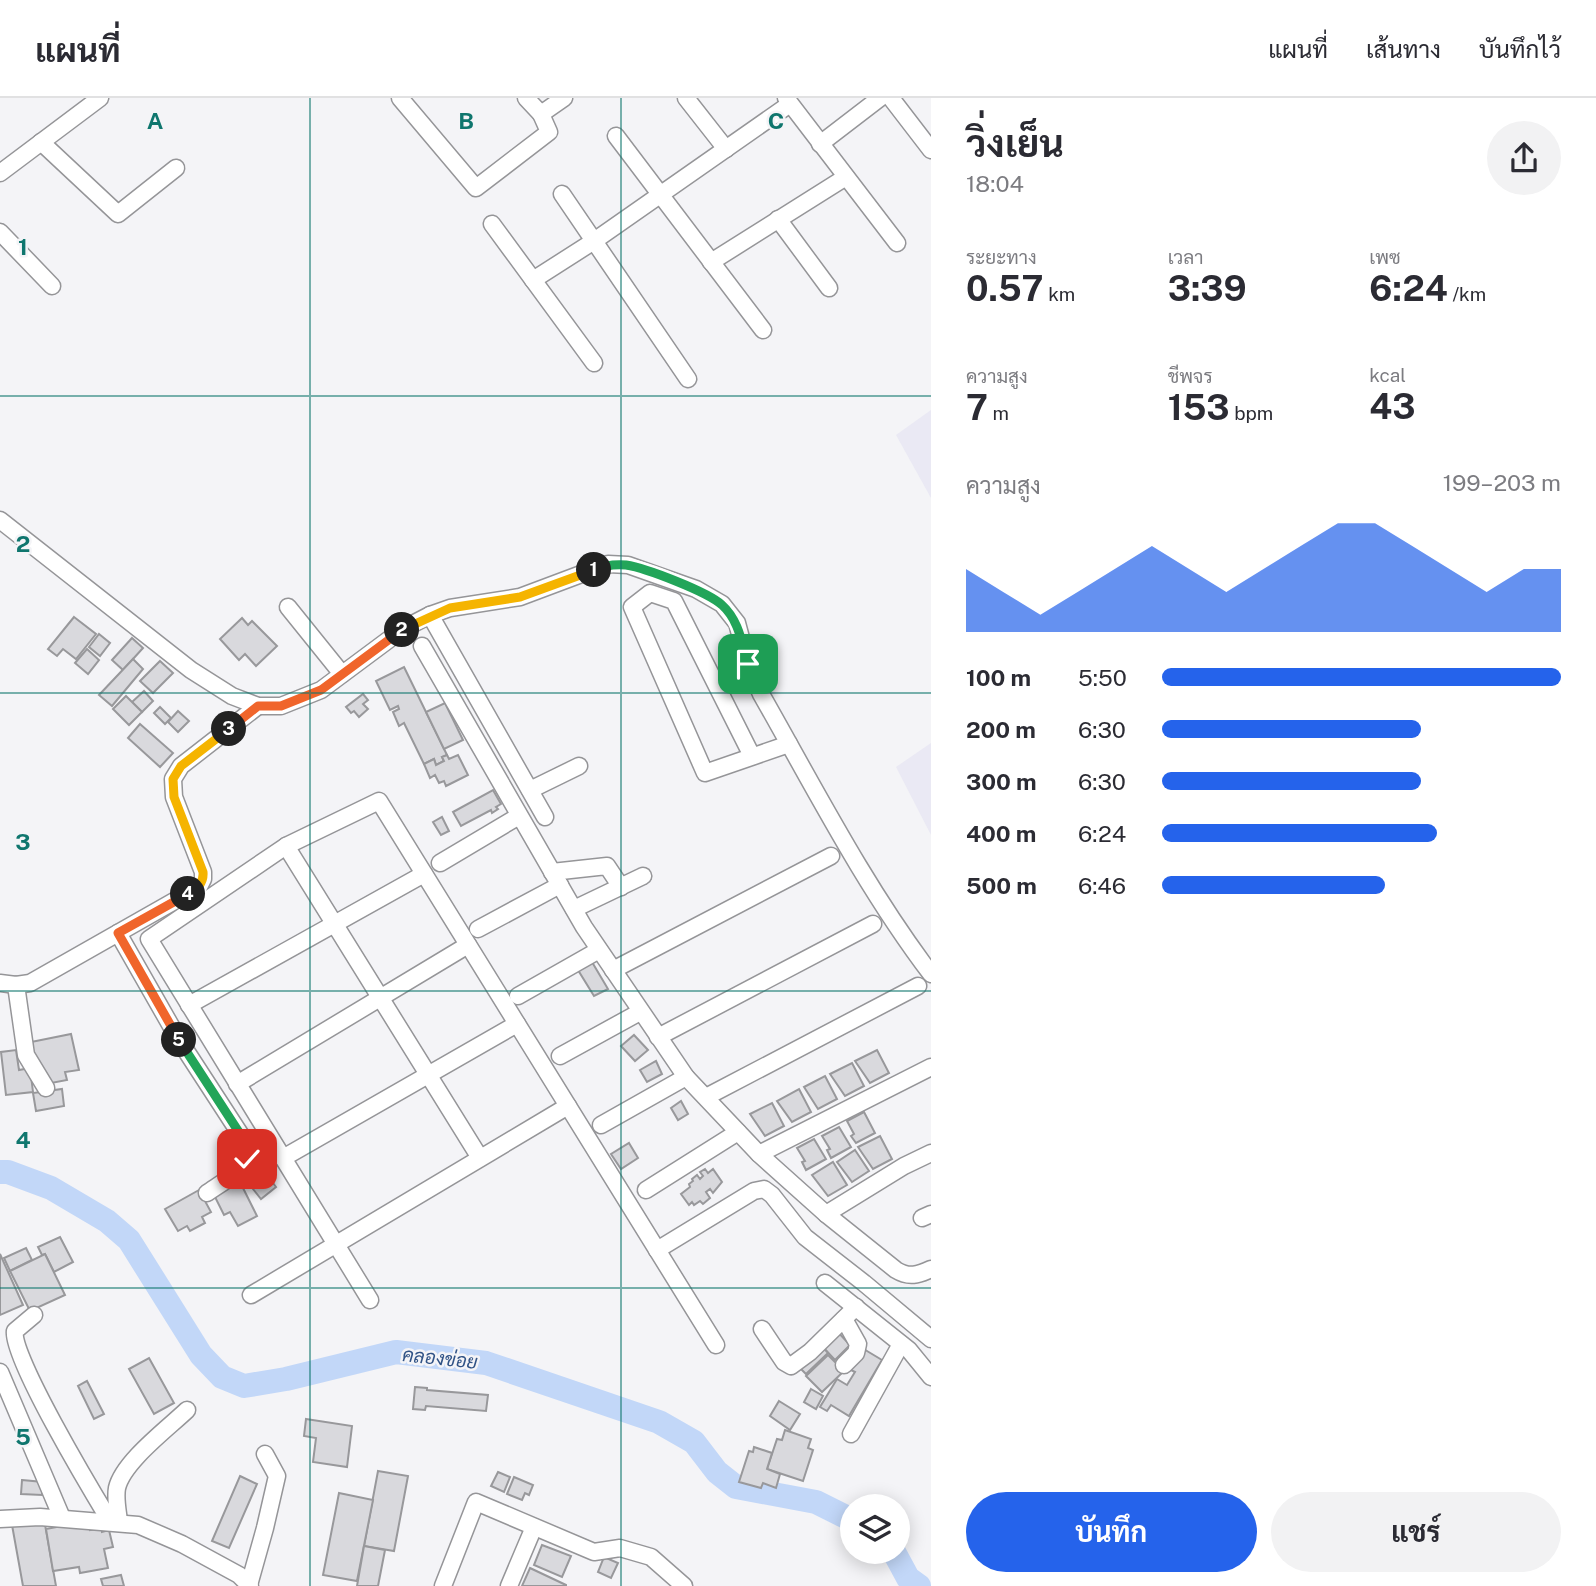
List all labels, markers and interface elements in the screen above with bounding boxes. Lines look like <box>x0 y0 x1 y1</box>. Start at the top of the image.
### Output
text: แผนที่ <box>35 31 121 69</box>
text: แผนที่ <box>1268 35 1328 63</box>
text: เส้นทาง <box>1366 35 1441 63</box>
text: บันทึกไว้ <box>1479 35 1561 63</box>
text: A <box>147 107 164 134</box>
text: B <box>458 107 474 134</box>
text: C <box>768 107 784 134</box>
text: วิ่งเย็น <box>966 121 1064 166</box>
button: share <box>1487 121 1561 195</box>
text: 18:04 <box>966 170 1024 197</box>
text: 1 <box>18 233 28 260</box>
text: ระยะทาง <box>966 246 1037 268</box>
text: เวลา <box>1168 246 1204 268</box>
text: เพซ <box>1369 246 1401 268</box>
text: 0.57 <box>966 268 1044 309</box>
text: 3:39 <box>1168 268 1247 309</box>
text: 6:24 <box>1369 268 1448 309</box>
text: km <box>1044 283 1075 305</box>
text: /km <box>1448 283 1486 305</box>
text: kcal <box>1369 364 1406 386</box>
text: ความสูง <box>966 365 1028 387</box>
text: ชีพจร <box>1168 365 1213 387</box>
text: 43 <box>1369 386 1416 427</box>
text: 7 <box>966 387 988 428</box>
text: 153 <box>1168 387 1230 428</box>
text: m <box>988 402 1009 424</box>
text: bpm <box>1230 402 1273 424</box>
text: 199–203 m <box>1443 469 1561 496</box>
text: ความสูง <box>966 472 1041 499</box>
text: 2 <box>16 530 30 557</box>
pin: 1 <box>576 552 612 588</box>
text: 1 <box>589 558 598 580</box>
pin: 2 <box>384 612 420 648</box>
text: 2 <box>395 618 408 640</box>
pin <box>718 634 778 694</box>
icon: arrive <box>729 645 767 683</box>
text: 100 m <box>966 664 1031 691</box>
text: 5:50 <box>1078 664 1127 691</box>
pin: 3 <box>212 712 246 746</box>
text: 200 m <box>966 716 1036 743</box>
text: 6:30 <box>1078 716 1126 743</box>
text: 3 <box>222 717 235 739</box>
text: 300 m <box>966 768 1037 795</box>
text: 6:30 <box>1078 768 1126 795</box>
text: 400 m <box>966 820 1036 847</box>
text: 6:24 <box>1078 820 1126 847</box>
text: 3 <box>15 828 31 855</box>
text: 500 m <box>966 872 1037 899</box>
text: 6:46 <box>1078 872 1126 899</box>
pin: 4 <box>170 876 206 912</box>
text: 4 <box>181 882 194 904</box>
pin: 5 <box>162 1023 196 1058</box>
text: 5 <box>172 1028 185 1050</box>
text: 4 <box>15 1126 31 1153</box>
pin <box>217 1129 277 1189</box>
icon: check <box>228 1140 266 1178</box>
water label: คลองข่อย <box>401 1343 479 1373</box>
text: 5 <box>15 1423 31 1450</box>
button: บันทึก <box>966 1492 1257 1572</box>
button: แชร์ <box>1271 1492 1561 1572</box>
map controls <box>840 1494 910 1564</box>
button: layers <box>840 1494 910 1564</box>

